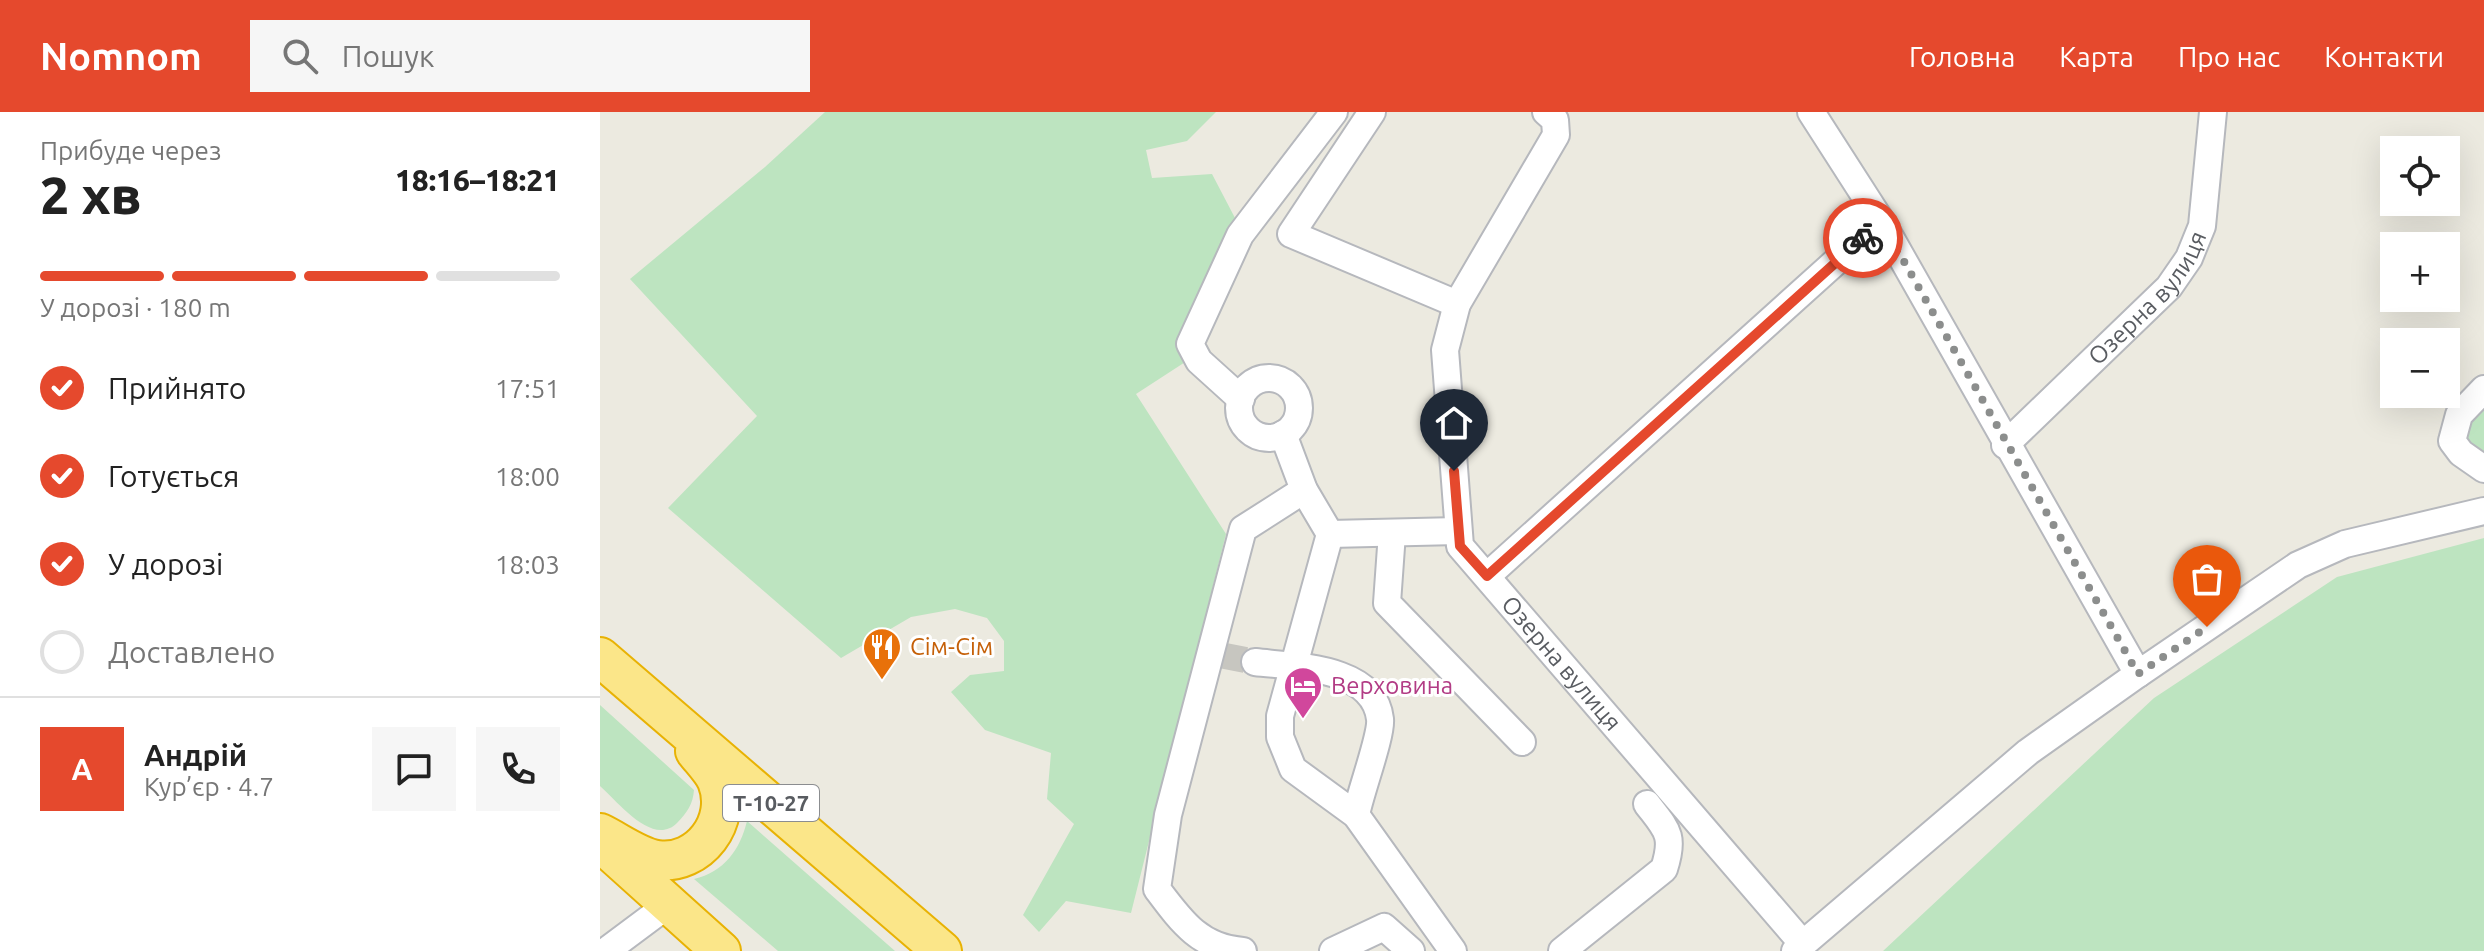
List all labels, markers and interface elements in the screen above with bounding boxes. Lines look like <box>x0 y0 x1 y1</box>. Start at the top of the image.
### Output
search box <box>250 20 810 92</box>
icon: search <box>278 34 322 78</box>
text: Nomnom <box>40 35 202 77</box>
text: Пошук <box>342 39 434 73</box>
text: Головна <box>1909 41 2015 72</box>
text: Карта <box>2059 41 2134 72</box>
text: Про нас <box>2178 41 2280 72</box>
text: Контакти <box>2324 41 2444 72</box>
text: Прибуде через <box>40 136 221 165</box>
map controls <box>2380 136 2460 408</box>
button: locate <box>2380 136 2460 216</box>
text: 18:16–18:21 <box>395 163 560 197</box>
text: 2 хв <box>40 166 142 224</box>
courier <box>1823 198 1903 278</box>
icon: bike <box>1841 216 1885 260</box>
street label: Озерна вулиця <box>2083 227 2211 370</box>
button: + <box>2380 232 2460 312</box>
text: У дорозі · 180 m <box>40 293 231 322</box>
button: − <box>2380 328 2460 408</box>
icon: check <box>40 366 84 410</box>
text: Прийнято <box>108 371 246 405</box>
text: 17:51 <box>495 374 560 403</box>
pin <box>1420 389 1488 471</box>
icon: home <box>1432 401 1476 445</box>
icon: check <box>40 454 84 498</box>
text: Готується <box>108 459 239 493</box>
text: 18:00 <box>495 462 560 491</box>
icon: check <box>40 542 84 586</box>
pin <box>2173 545 2241 627</box>
text: У дорозі <box>108 547 223 581</box>
text: 18:03 <box>495 550 560 579</box>
icon: bag <box>2185 557 2229 601</box>
street label: Озерна вулиця <box>1496 590 1627 736</box>
restaurant icon: Сім-Сім <box>861 626 903 681</box>
place label: Сім-Сім <box>910 633 993 660</box>
text: Доставлено <box>108 635 275 669</box>
hotel icon: Верховина <box>1282 665 1324 720</box>
place label: Верховина <box>1331 672 1453 699</box>
button: chat <box>372 727 456 811</box>
button: phone <box>476 727 560 811</box>
text: Андрій <box>144 738 247 772</box>
text: А <box>71 752 93 786</box>
text: Кур’єр · 4.7 <box>144 772 274 801</box>
road number: Т-10-27 <box>723 785 819 821</box>

